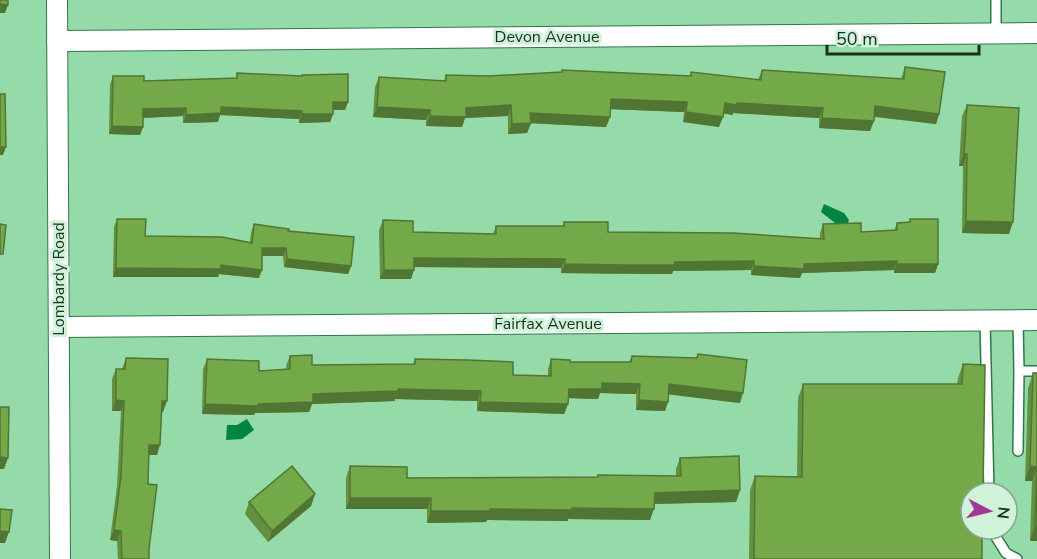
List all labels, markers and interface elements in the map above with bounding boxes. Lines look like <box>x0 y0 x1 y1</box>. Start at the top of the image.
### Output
scale bar <box>827 18 978 56</box>
street label: Devon Avenue <box>495 26 599 48</box>
text: 50 m <box>836 27 878 51</box>
street label: Lombardy Road <box>48 222 70 336</box>
street label: Fairfax Avenue <box>494 313 602 335</box>
north arrow <box>959 481 1019 541</box>
text: N <box>991 505 1015 520</box>

